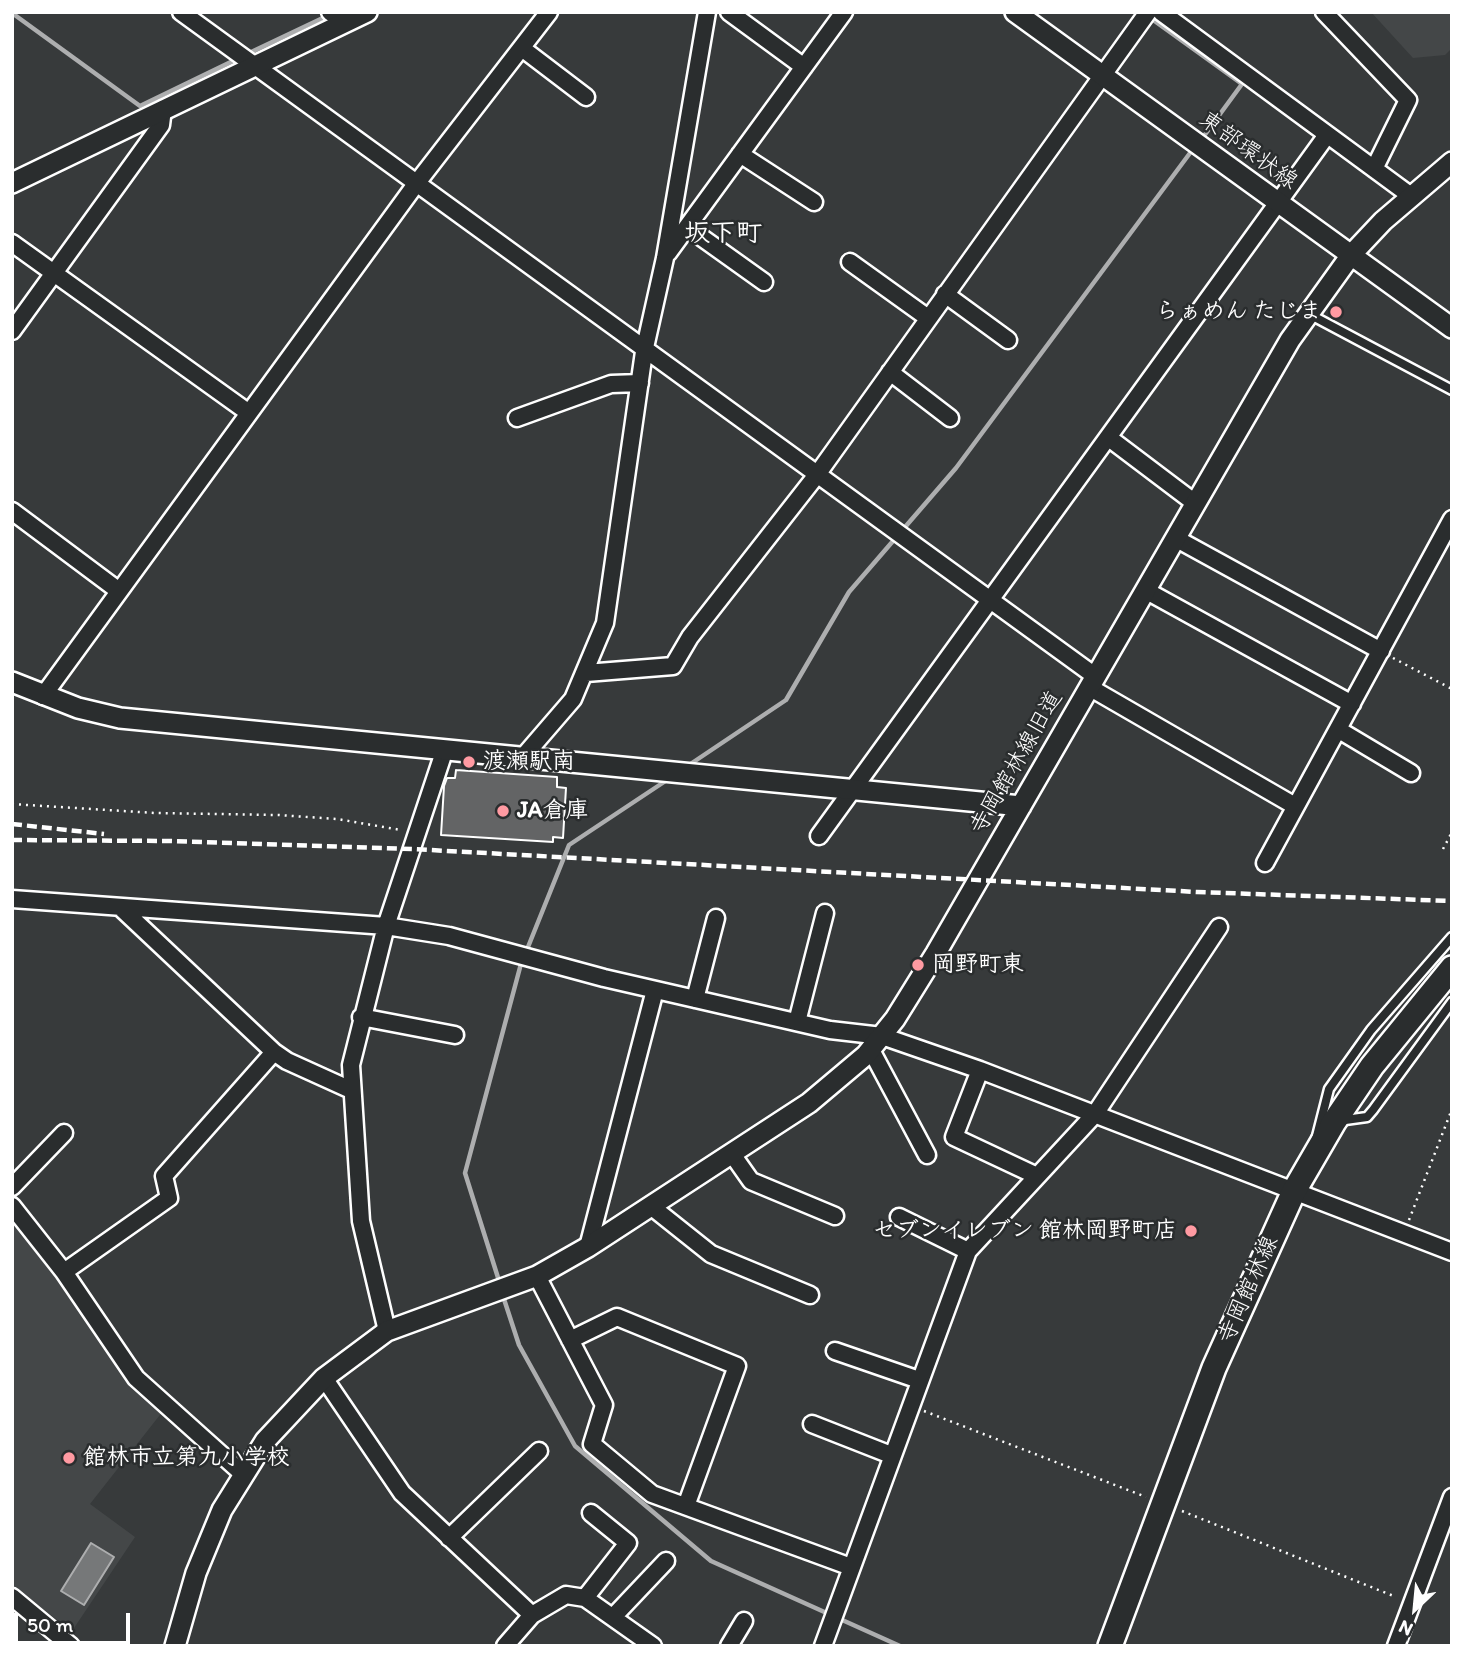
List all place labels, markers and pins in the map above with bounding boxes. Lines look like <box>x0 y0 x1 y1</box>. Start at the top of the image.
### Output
place label: らぁめん たじま <box>1156 298 1322 326</box>
marker: らぁめん たじま <box>1328 304 1344 320</box>
place label: 渡瀬駅南 <box>483 748 575 776</box>
marker: 渡瀬駅南 <box>461 754 477 770</box>
place label: JA倉庫 <box>517 797 589 825</box>
marker: JA倉庫 <box>495 803 511 819</box>
place label: 岡野町東 <box>932 951 1024 979</box>
marker: 岡野町東 <box>910 957 926 973</box>
place label: セブンイレブン 館林岡野町店 <box>873 1217 1177 1245</box>
marker: セブンイレブン 館林岡野町店 <box>1183 1223 1199 1239</box>
place label: 館林市立第九小学校 <box>83 1444 290 1472</box>
marker: 館林市立第九小学校 <box>61 1450 77 1466</box>

